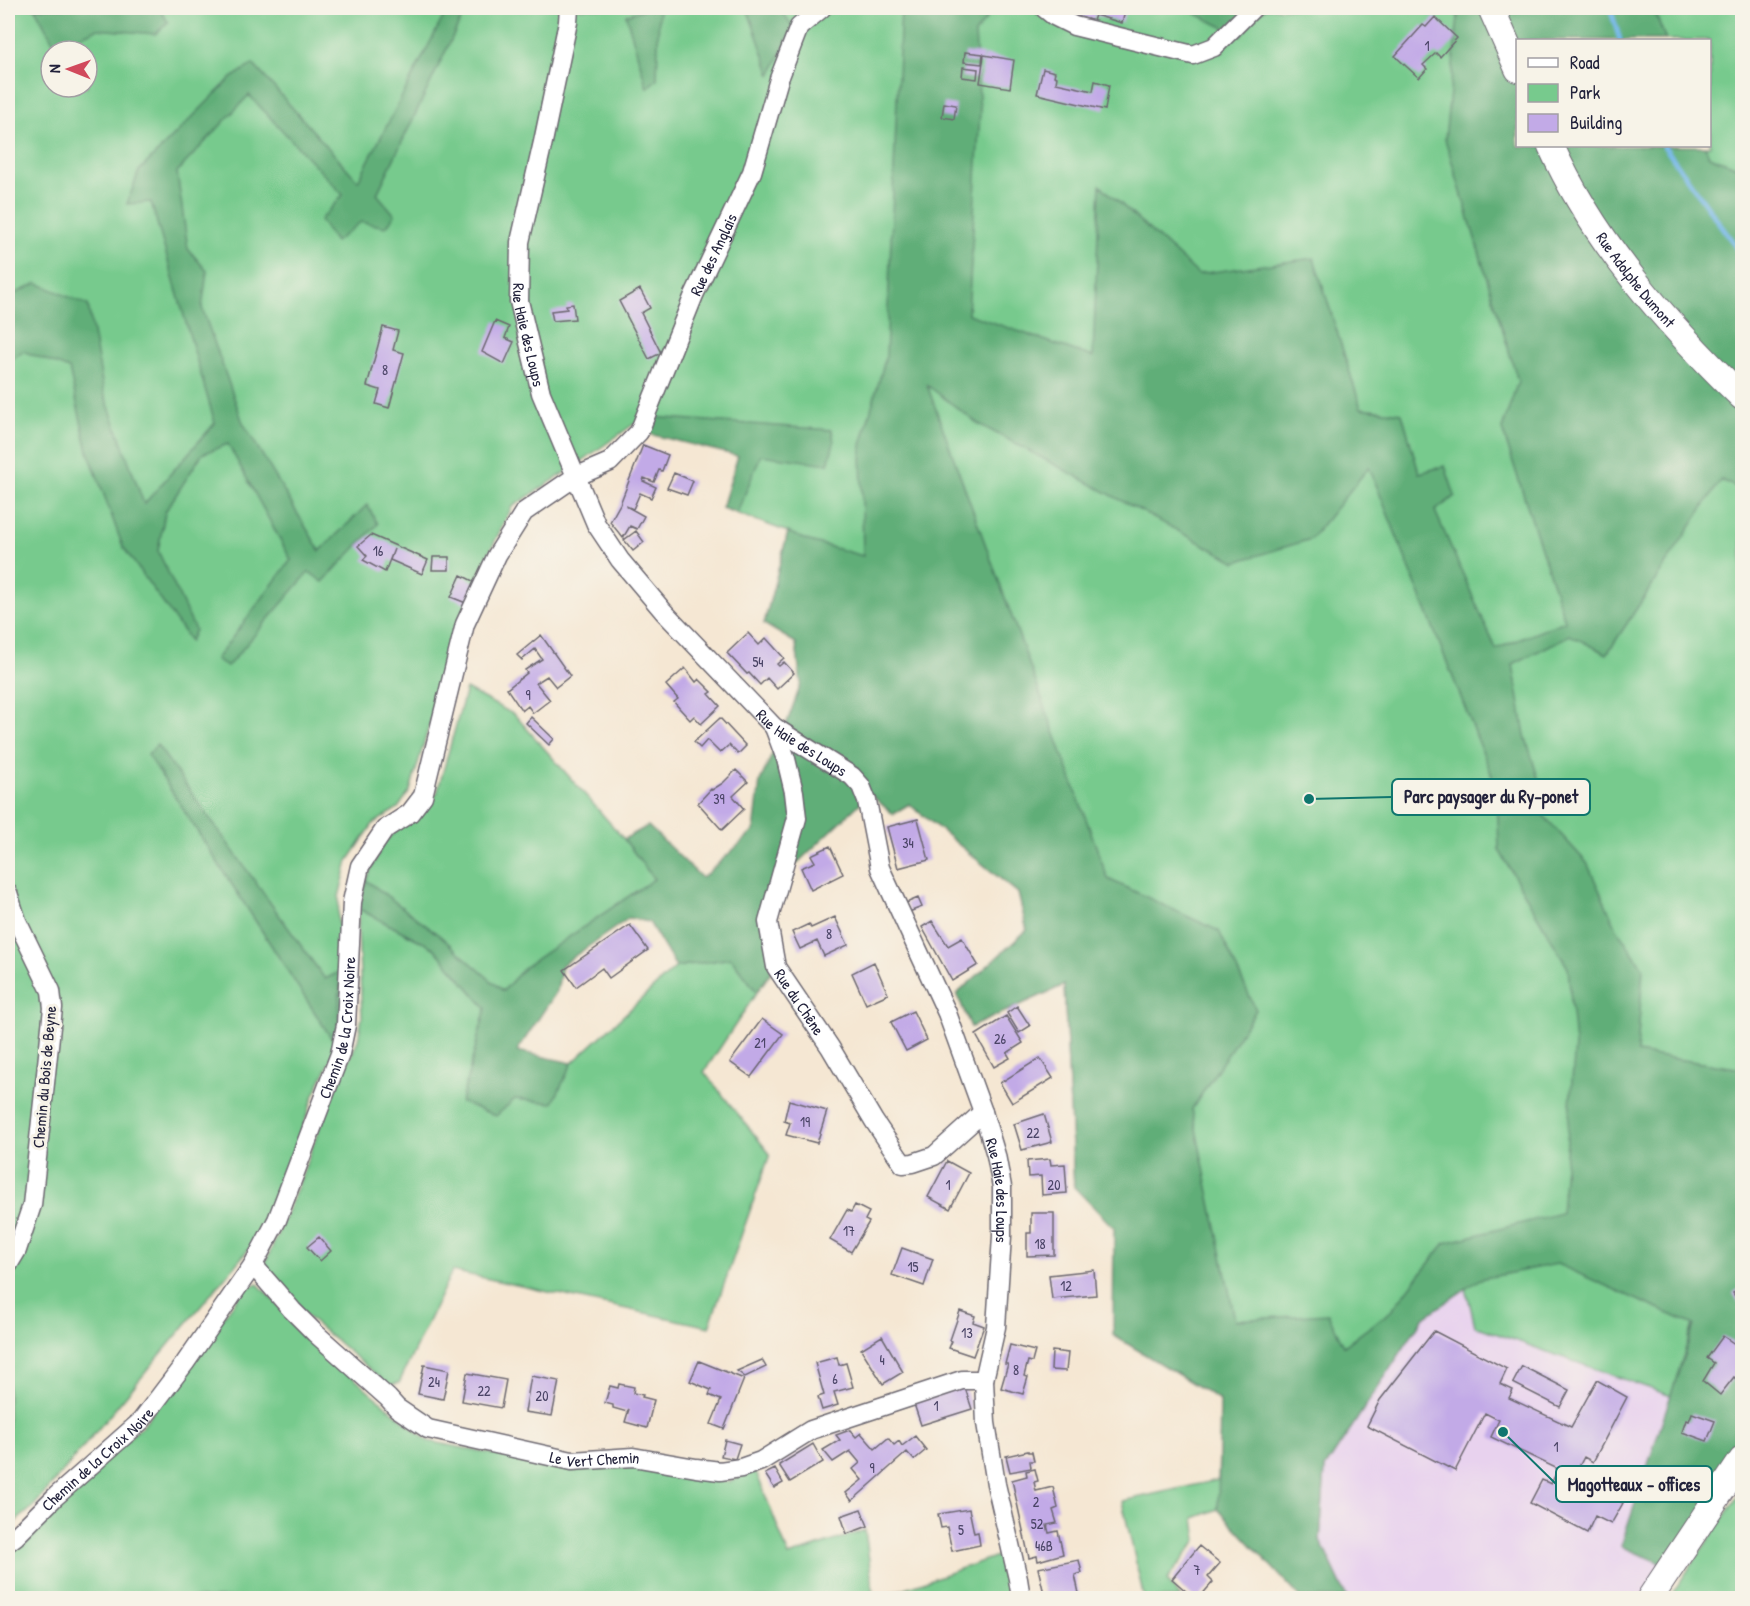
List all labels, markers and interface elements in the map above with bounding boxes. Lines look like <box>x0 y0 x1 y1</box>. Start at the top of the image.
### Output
house number: 1 <box>1424 36 1430 55</box>
north arrow <box>39 39 99 99</box>
legend <box>1516 39 1711 147</box>
text: Road <box>1570 50 1600 75</box>
text: N <box>43 64 65 73</box>
text: Park <box>1570 80 1601 105</box>
text: Building <box>1570 110 1622 135</box>
street label: Rue des Anglais <box>684 210 742 299</box>
street label: Rue Adolphe Dumont <box>1591 228 1681 333</box>
street label: Rue Haie des Loups <box>508 283 550 389</box>
house number: 8 <box>382 360 388 379</box>
house number: 16 <box>373 541 384 560</box>
house number: 54 <box>752 652 764 671</box>
house number: 9 <box>525 685 531 704</box>
street label: Rue Haie des Loups <box>751 704 851 781</box>
callout: Parc paysager du Ry-ponet <box>1392 779 1590 815</box>
text: Parc paysager du Ry-ponet <box>1404 784 1579 810</box>
house number: 39 <box>713 789 725 808</box>
house number: 34 <box>902 833 914 852</box>
house number: 8 <box>826 924 832 943</box>
street label: Chemin de la Croix Noire <box>313 956 360 1102</box>
street label: Rue du Chêne <box>769 964 830 1040</box>
street label: Chemin du Bois de Beyne <box>27 1004 61 1149</box>
house number: 26 <box>994 1029 1006 1048</box>
house number: 21 <box>754 1033 766 1052</box>
house number: 19 <box>800 1112 810 1131</box>
house number: 22 <box>1026 1123 1040 1142</box>
street label: Rue Haie des Loups <box>981 1135 1013 1244</box>
house number: 1 <box>945 1175 951 1194</box>
house number: 20 <box>1048 1175 1060 1194</box>
house number: 17 <box>843 1221 855 1240</box>
house number: 18 <box>1034 1234 1046 1253</box>
house number: 15 <box>907 1257 919 1276</box>
house number: 12 <box>1060 1276 1072 1295</box>
house number: 13 <box>961 1323 973 1342</box>
house number: 4 <box>879 1350 885 1369</box>
house number: 8 <box>1013 1360 1019 1379</box>
house number: 6 <box>832 1369 838 1388</box>
house number: 24 <box>428 1372 440 1391</box>
house number: 22 <box>477 1381 491 1400</box>
house number: 20 <box>536 1386 548 1405</box>
house number: 1 <box>933 1396 939 1415</box>
street label: Chemin de la Croix Noire <box>36 1402 159 1516</box>
house number: 1 <box>1553 1437 1559 1456</box>
street label: Le Vert Chemin <box>548 1445 642 1472</box>
house number: 9 <box>869 1458 875 1477</box>
callout: Magotteaux - offices <box>1556 1466 1712 1502</box>
text: Magotteaux - offices <box>1568 1472 1700 1498</box>
house number: 2 <box>1033 1492 1040 1511</box>
house number: 52 <box>1031 1514 1044 1533</box>
house number: 5 <box>958 1520 964 1539</box>
house number: 46B <box>1035 1536 1053 1555</box>
house number: 7 <box>1194 1560 1201 1579</box>

